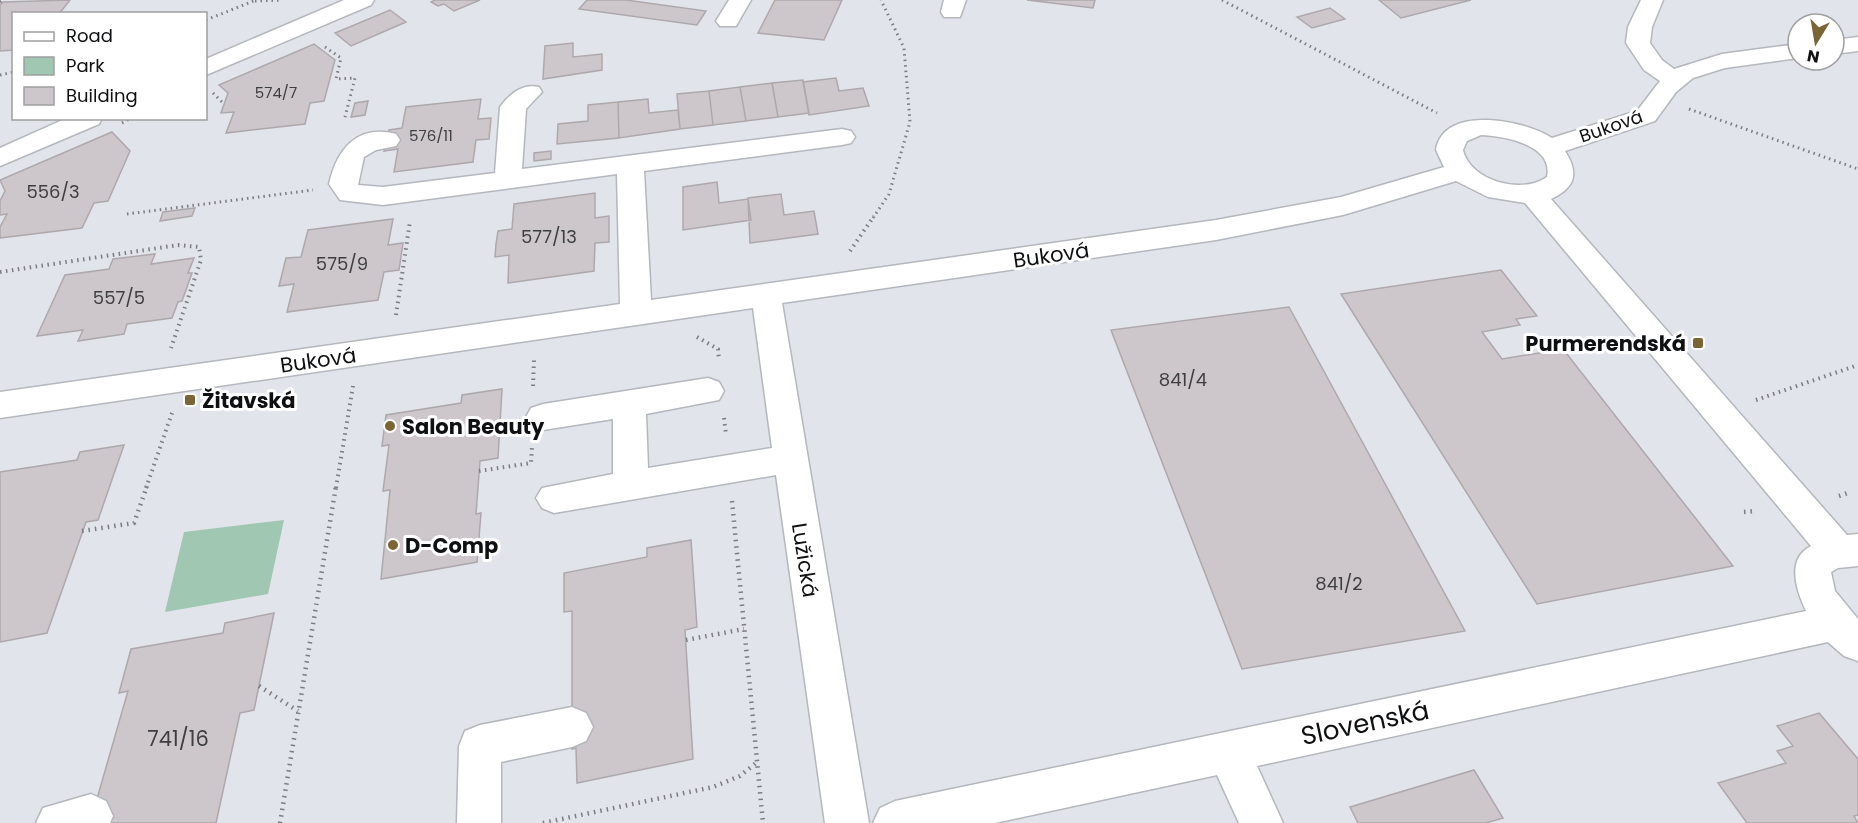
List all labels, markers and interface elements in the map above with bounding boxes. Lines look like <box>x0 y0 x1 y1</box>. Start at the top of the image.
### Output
legend <box>12 12 207 120</box>
north arrow <box>1786 12 1846 72</box>
text: Road <box>66 23 113 48</box>
text: N <box>1805 44 1821 69</box>
text: Park <box>66 53 105 78</box>
house number: 574/7 <box>255 82 297 103</box>
text: Building <box>66 83 138 108</box>
street label: Buková <box>1576 103 1646 149</box>
house number: 576/11 <box>409 125 453 146</box>
house number: 556/3 <box>26 179 80 204</box>
house number: 577/13 <box>521 224 577 249</box>
street label: Buková <box>1011 235 1091 275</box>
house number: 575/9 <box>316 251 368 276</box>
house number: 557/5 <box>93 285 145 310</box>
place label: Purmerendská <box>1525 329 1686 358</box>
marker: Purmerendská <box>1691 336 1705 350</box>
street label: Buková <box>278 340 358 380</box>
house number: 841/4 <box>1159 367 1207 392</box>
place label: Žitavská <box>202 386 296 415</box>
marker: Žitavská <box>183 393 197 407</box>
place label: Salon Beauty <box>402 412 545 441</box>
marker: Salon Beauty <box>383 419 397 433</box>
street label: Lužická <box>785 521 825 599</box>
place label: D-Comp <box>405 531 498 560</box>
marker: D-Comp <box>386 538 400 552</box>
house number: 841/2 <box>1315 571 1363 596</box>
street label: Slovenská <box>1298 692 1432 754</box>
house number: 741/16 <box>147 724 209 753</box>

